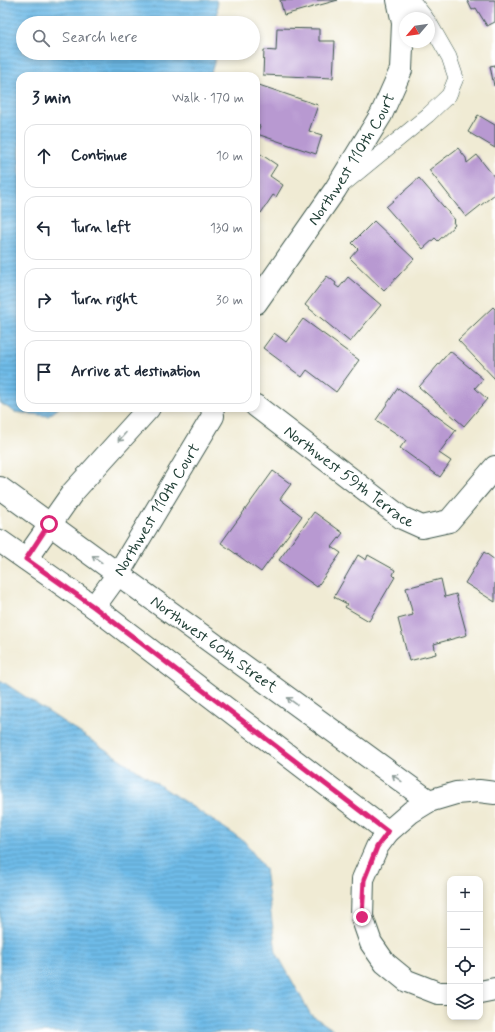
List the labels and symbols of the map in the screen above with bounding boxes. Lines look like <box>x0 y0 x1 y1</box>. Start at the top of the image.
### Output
north arrow <box>399 12 435 48</box>
street label: Northwest 110th Court <box>303 89 400 229</box>
street label: Northwest 59th Terrace <box>280 421 418 533</box>
one-way arrow <box>118 432 127 442</box>
street label: Northwest 110th Court <box>109 439 205 580</box>
route start <box>40 515 58 533</box>
one-way arrow <box>91 555 102 563</box>
street label: Northwest 60th Street <box>146 591 282 698</box>
one-way arrow <box>287 697 298 705</box>
one-way arrow <box>392 774 403 782</box>
route end <box>353 908 371 926</box>

